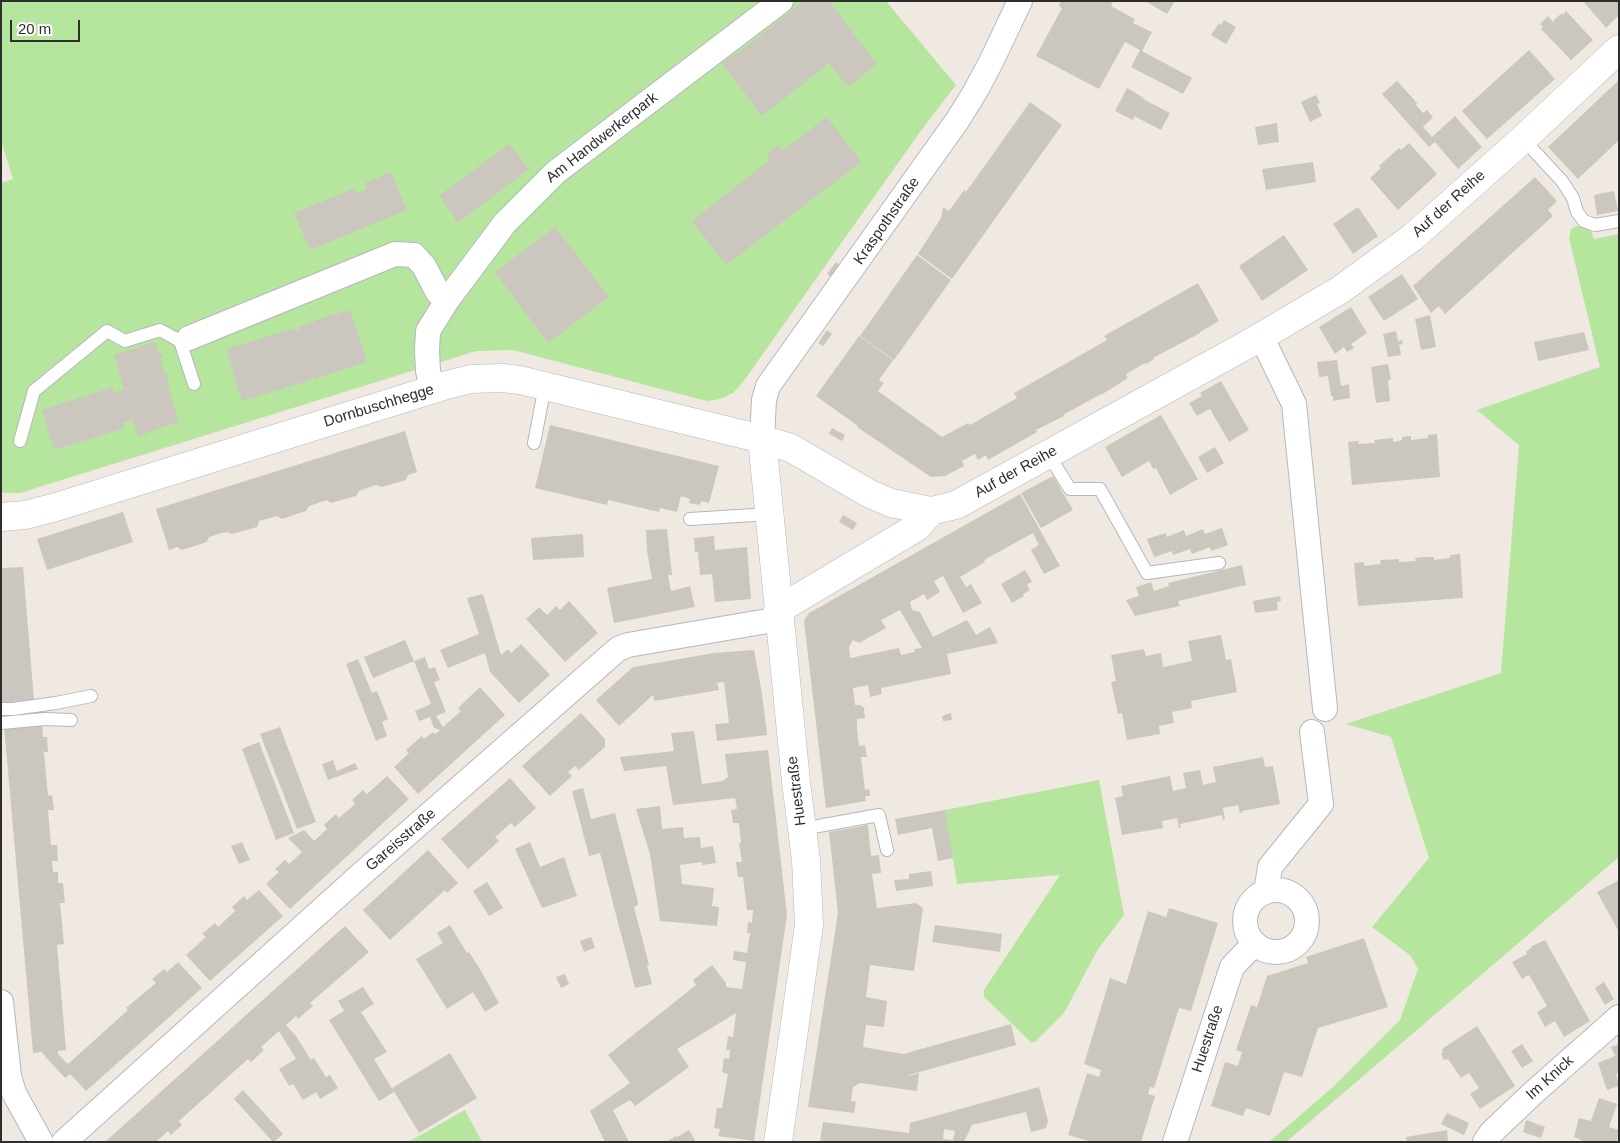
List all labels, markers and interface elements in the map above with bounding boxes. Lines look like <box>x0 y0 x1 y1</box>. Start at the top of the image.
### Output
scale bar <box>12 10 82 42</box>
text: 20 m <box>18 20 51 37</box>
street label: Am Handwerkerpark <box>543 89 661 187</box>
street label: Auf der Reihe <box>1409 167 1489 241</box>
street label: Kraspothstraße <box>850 174 924 268</box>
street label: Dornbuschhegge <box>322 381 436 431</box>
street label: Auf der Reihe <box>972 442 1060 502</box>
street label: Huestraße <box>784 755 810 827</box>
street label: Gareisstraße <box>362 805 440 875</box>
street label: Huestraße <box>1189 1003 1227 1075</box>
street label: Im Knick <box>1523 1052 1577 1104</box>

